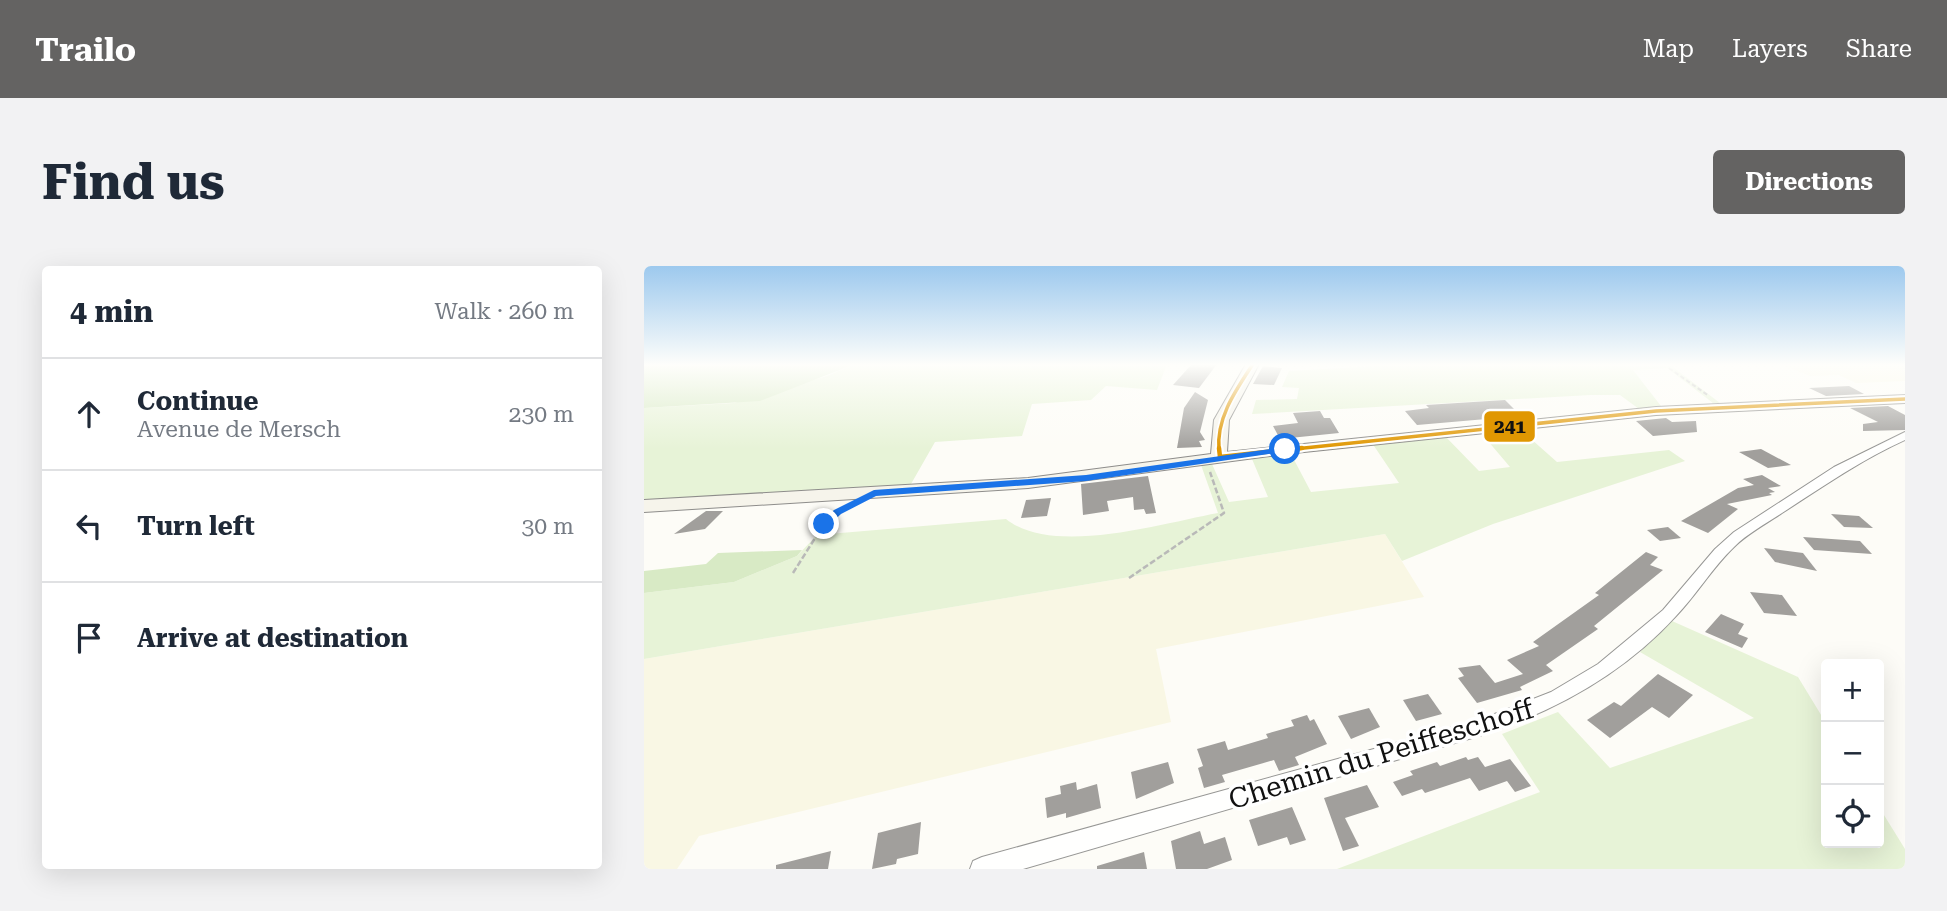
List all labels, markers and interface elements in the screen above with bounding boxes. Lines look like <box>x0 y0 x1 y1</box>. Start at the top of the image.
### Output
text: Trailo <box>35 30 136 69</box>
text: Map <box>1643 35 1694 63</box>
text: Layers <box>1732 35 1808 63</box>
text: Share <box>1846 35 1912 63</box>
button: Directions <box>1713 150 1905 214</box>
text: Find us <box>42 154 225 211</box>
text: 4 min <box>70 294 153 329</box>
text: Walk · 260 m <box>435 298 574 325</box>
text: Continue <box>137 386 259 416</box>
icon: ahead <box>70 395 108 433</box>
text: 230 m <box>509 401 574 428</box>
line badge: 241 <box>1483 410 1536 443</box>
text: 241 <box>1494 415 1526 438</box>
text: Avenue de Mersch <box>137 416 341 443</box>
route start <box>1269 433 1300 464</box>
icon: left <box>70 507 108 545</box>
route end <box>808 508 839 539</box>
text: Turn left <box>137 511 255 541</box>
text: 30 m <box>521 513 574 540</box>
icon: arrive <box>70 619 108 657</box>
text: Arrive at destination <box>137 623 408 653</box>
map controls <box>1821 659 1884 848</box>
button: + <box>1821 659 1884 722</box>
street label: Chemin du Peiffeschoff <box>1225 692 1538 816</box>
button: − <box>1821 722 1884 785</box>
button: locate <box>1821 785 1884 848</box>

